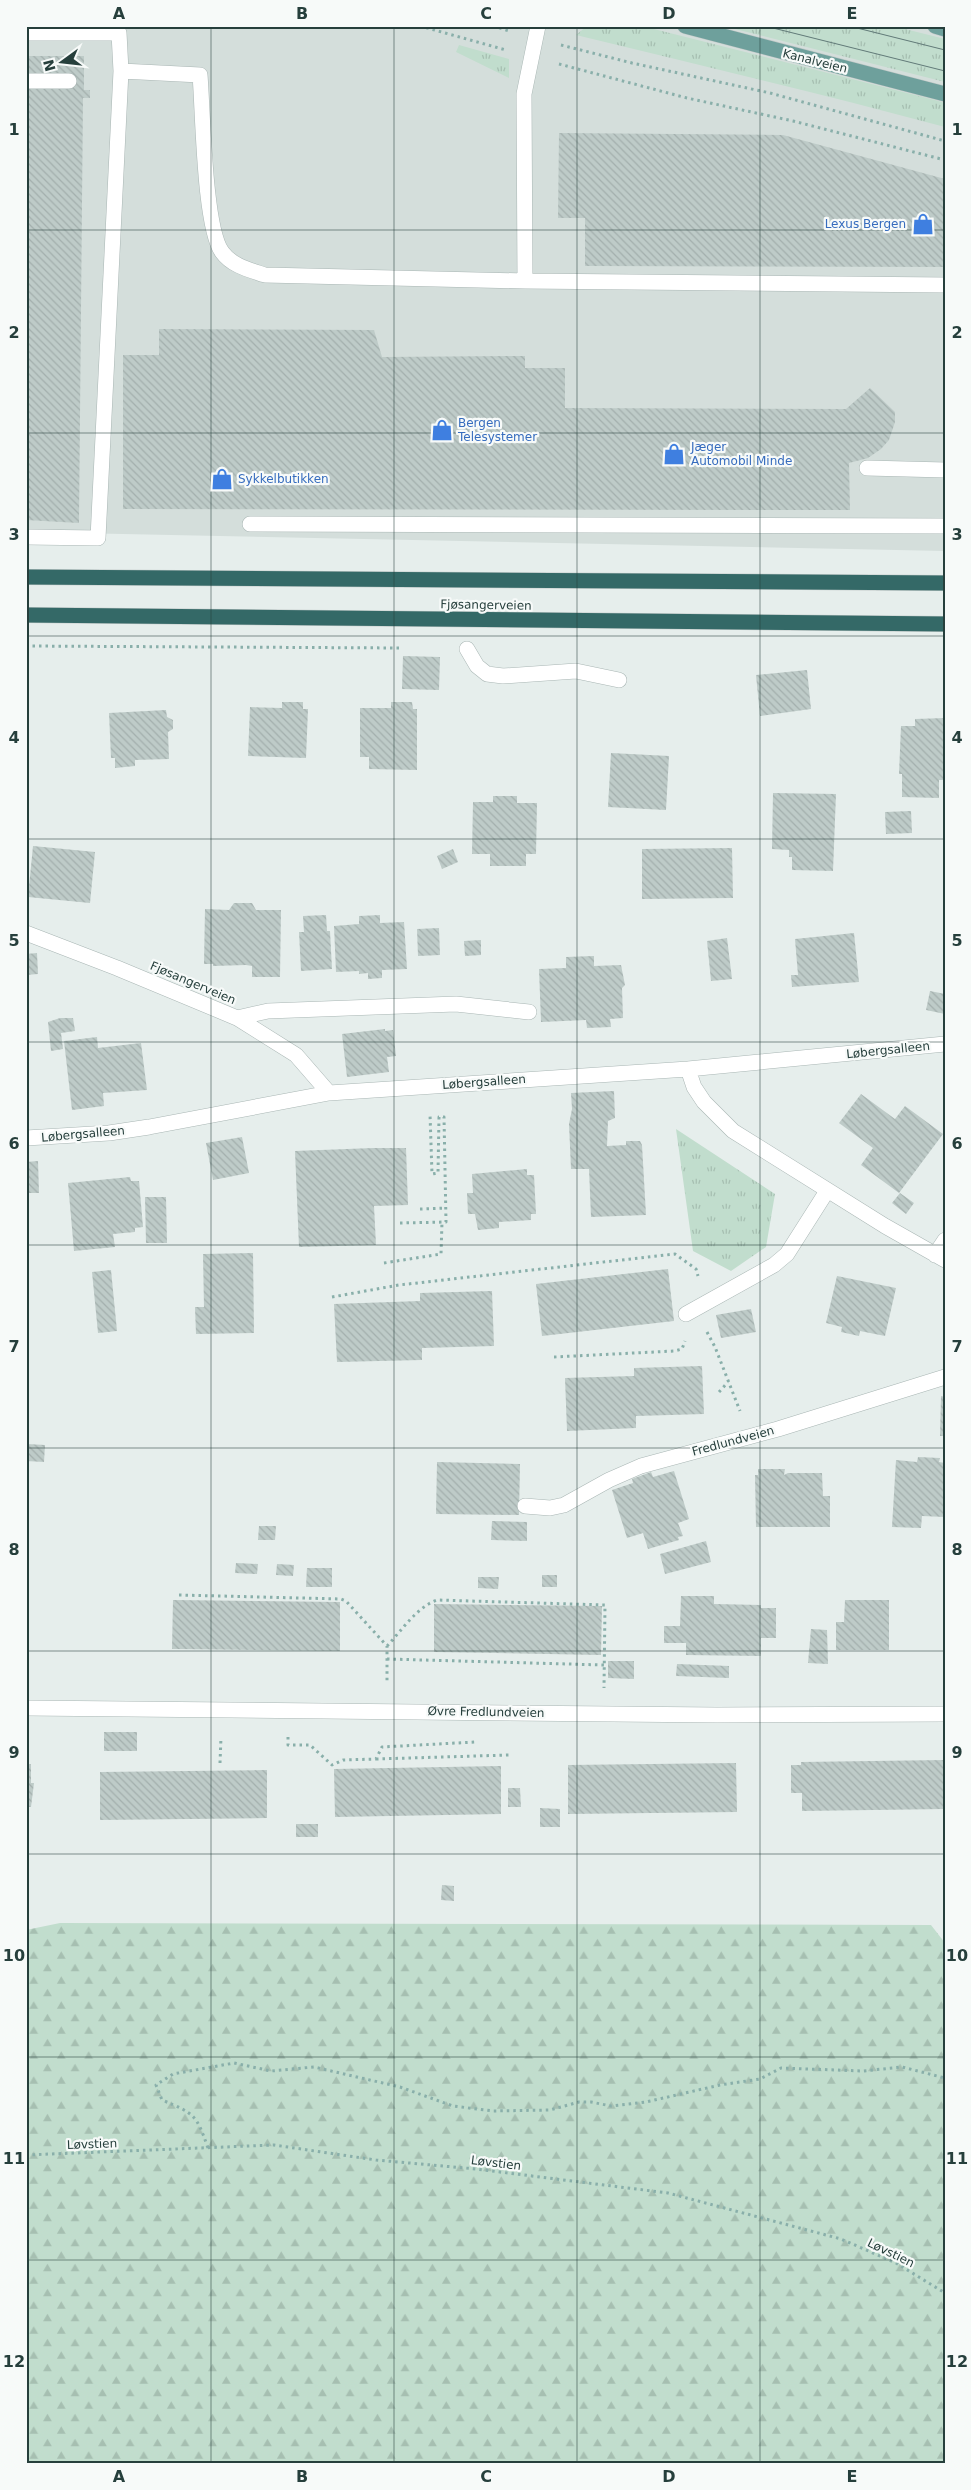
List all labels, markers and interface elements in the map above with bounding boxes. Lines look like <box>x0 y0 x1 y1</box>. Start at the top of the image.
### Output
text: A <box>113 4 126 23</box>
text: B <box>296 4 308 23</box>
text: C <box>480 4 492 23</box>
text: D <box>662 4 676 23</box>
text: E <box>847 4 857 23</box>
north arrow <box>38 38 88 88</box>
street label: Kanalveien <box>781 46 849 76</box>
text: N <box>40 58 59 73</box>
text: 1 <box>8 120 20 139</box>
text: 1 <box>951 120 963 139</box>
shop icon: Lexus Bergen <box>910 211 936 237</box>
place label: Lexus Bergen <box>825 217 906 231</box>
text: 2 <box>8 323 20 342</box>
text: 2 <box>951 323 963 342</box>
place label: Bergen Telesystemer <box>457 416 537 444</box>
shop icon: Bergen Telesystemer <box>429 417 455 443</box>
place label: Jæger Automobil Minde <box>690 440 792 468</box>
shop icon: Jæger Automobil Minde <box>661 441 687 467</box>
shop icon: Sykkelbutikken <box>209 466 235 492</box>
place label: Sykkelbutikken <box>238 472 329 486</box>
text: 3 <box>8 525 20 544</box>
text: 3 <box>951 525 963 544</box>
street label: Fjøsangerveien <box>440 597 532 613</box>
text: 4 <box>8 728 20 747</box>
text: 4 <box>951 728 963 747</box>
text: 5 <box>8 931 20 950</box>
text: 5 <box>951 931 963 950</box>
street label: Fjøsangerveien <box>148 959 238 1007</box>
street label: Løbergsalleen <box>845 1039 931 1061</box>
street label: Løbergsalleen <box>442 1072 526 1092</box>
street label: Løbergsalleen <box>41 1123 125 1145</box>
text: 6 <box>8 1134 20 1153</box>
text: 6 <box>951 1134 963 1153</box>
text: 7 <box>8 1337 20 1356</box>
text: 7 <box>951 1337 963 1356</box>
street label: Fredlundveien <box>690 1423 776 1459</box>
text: 8 <box>8 1540 20 1559</box>
text: 8 <box>951 1540 963 1559</box>
street label: Øvre Fredlundveien <box>427 1704 545 1720</box>
text: 9 <box>8 1743 20 1762</box>
text: 9 <box>951 1743 963 1762</box>
text: 10 <box>3 1946 25 1965</box>
text: 10 <box>946 1946 968 1965</box>
street label: Løvstien <box>67 2136 117 2152</box>
text: 11 <box>3 2149 25 2168</box>
text: 11 <box>946 2149 968 2168</box>
street label: Løvstien <box>470 2153 522 2173</box>
street label: Løvstien <box>865 2236 917 2270</box>
text: 12 <box>3 2352 25 2371</box>
text: 12 <box>946 2352 968 2371</box>
text: A <box>113 2467 126 2486</box>
text: B <box>296 2467 308 2486</box>
text: C <box>480 2467 492 2486</box>
text: D <box>662 2467 676 2486</box>
text: E <box>847 2467 857 2486</box>

